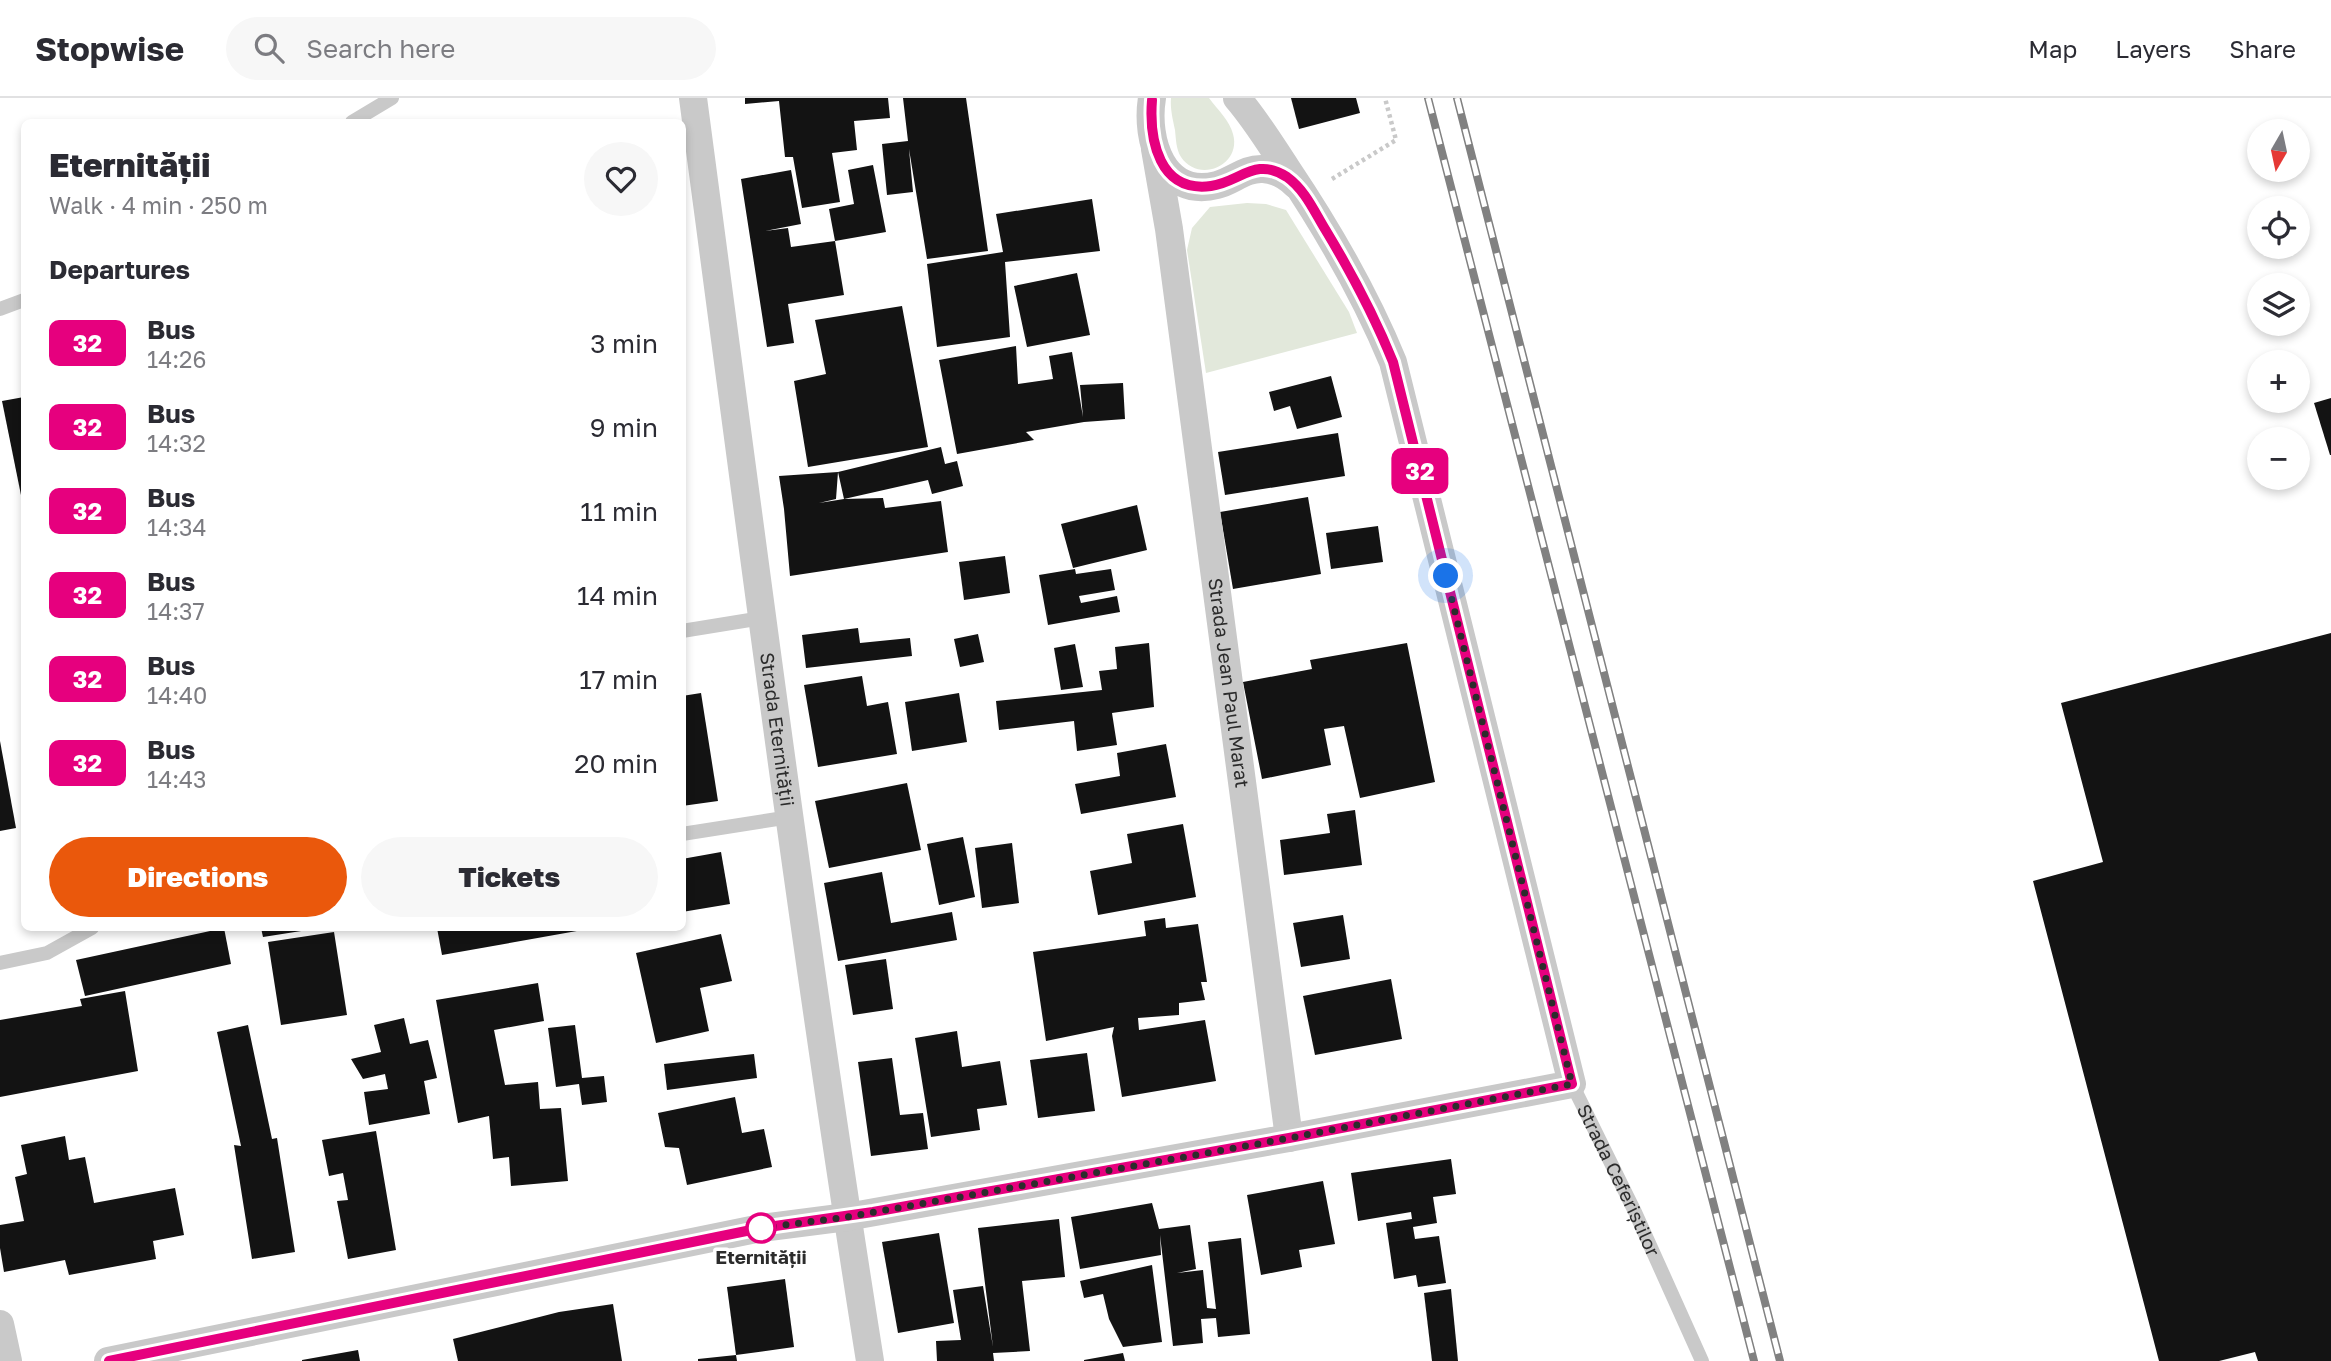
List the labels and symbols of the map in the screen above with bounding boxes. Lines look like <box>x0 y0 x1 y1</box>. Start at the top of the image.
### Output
north arrow <box>2247 119 2310 182</box>
line badge: 32 <box>1388 448 1452 494</box>
your location <box>1428 558 1463 593</box>
street label: Strada Jean Paul Marat <box>1204 577 1255 789</box>
street label: Strada Eternității <box>756 651 800 808</box>
street label: Strada Ceferiștilor <box>1573 1100 1666 1260</box>
marker: Eternității <box>746 1213 776 1243</box>
place label: Eternității <box>715 1245 807 1268</box>

